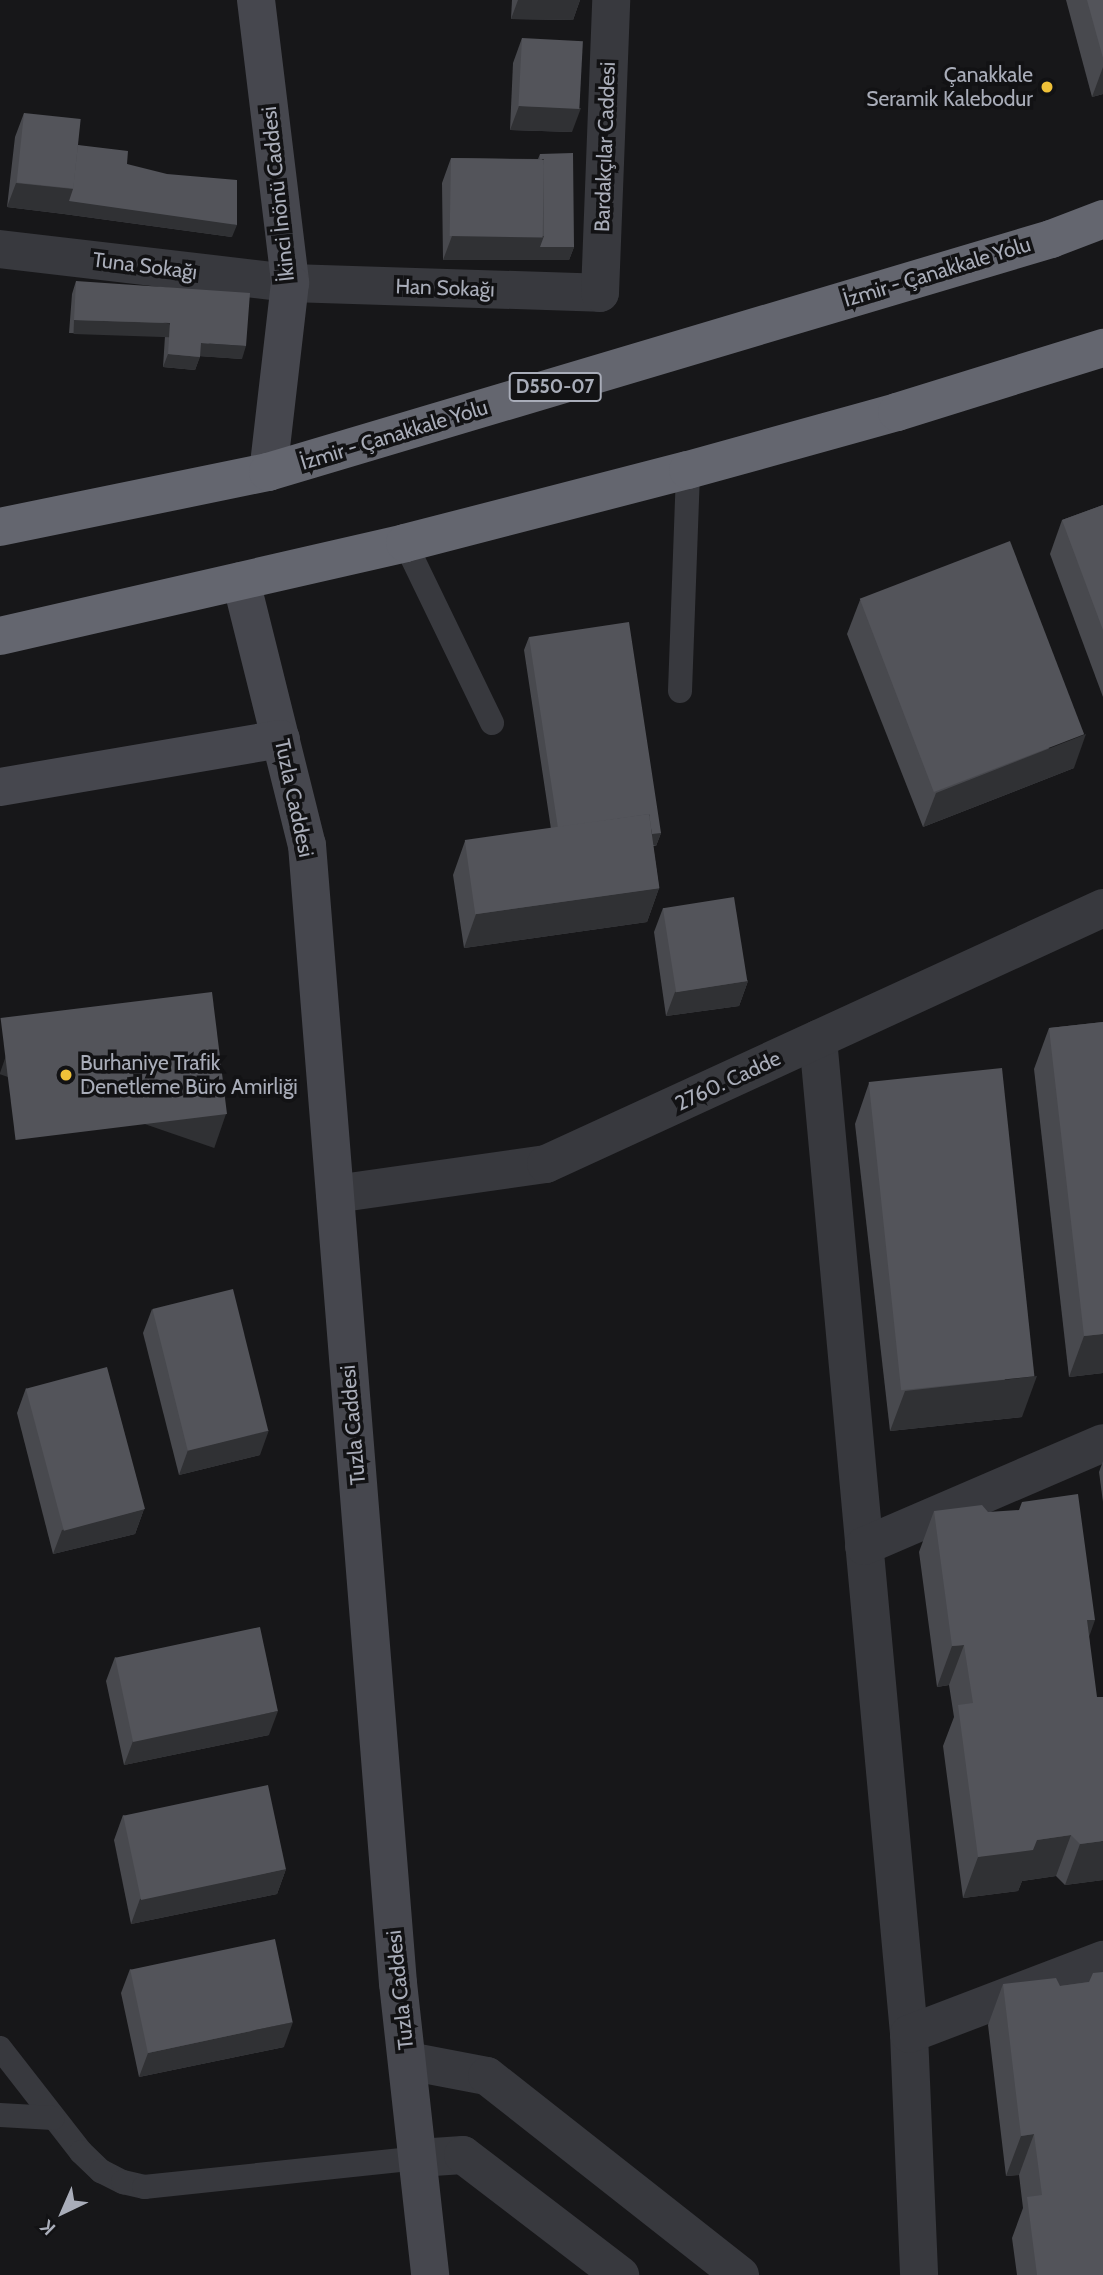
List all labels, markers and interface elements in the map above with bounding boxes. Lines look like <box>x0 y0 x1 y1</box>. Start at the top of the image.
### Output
street label: Bardakçılar Caddesi <box>589 61 621 233</box>
place label: Çanakkale Seramik Kalebodur <box>866 62 1033 112</box>
marker: Çanakkale Seramik Kalebodur <box>1039 79 1055 95</box>
street label: İkinci İnönü Caddesi <box>256 105 300 283</box>
street label: İzmir - Çanakkale Yolu <box>840 231 1034 313</box>
street label: Tuna Sokağı <box>91 247 199 285</box>
street label: Han Sokağı <box>395 274 495 302</box>
road number: D550-07 <box>508 372 602 402</box>
street label: İzmir - Çanakkale Yolu <box>297 394 491 476</box>
street label: Tuzla Caddesi <box>269 737 319 859</box>
street label: 2760. Cadde <box>671 1046 785 1116</box>
place label: Burhaniye Trafik Denetleme Büro Amirliği <box>80 1050 298 1100</box>
marker: Burhaniye Trafik Denetleme Büro Amirliği <box>58 1067 74 1083</box>
street label: Tuzla Caddesi <box>335 1364 371 1486</box>
street label: Tuzla Caddesi <box>381 1929 419 2051</box>
north arrow <box>28 2177 98 2247</box>
text: K <box>36 2215 60 2240</box>

